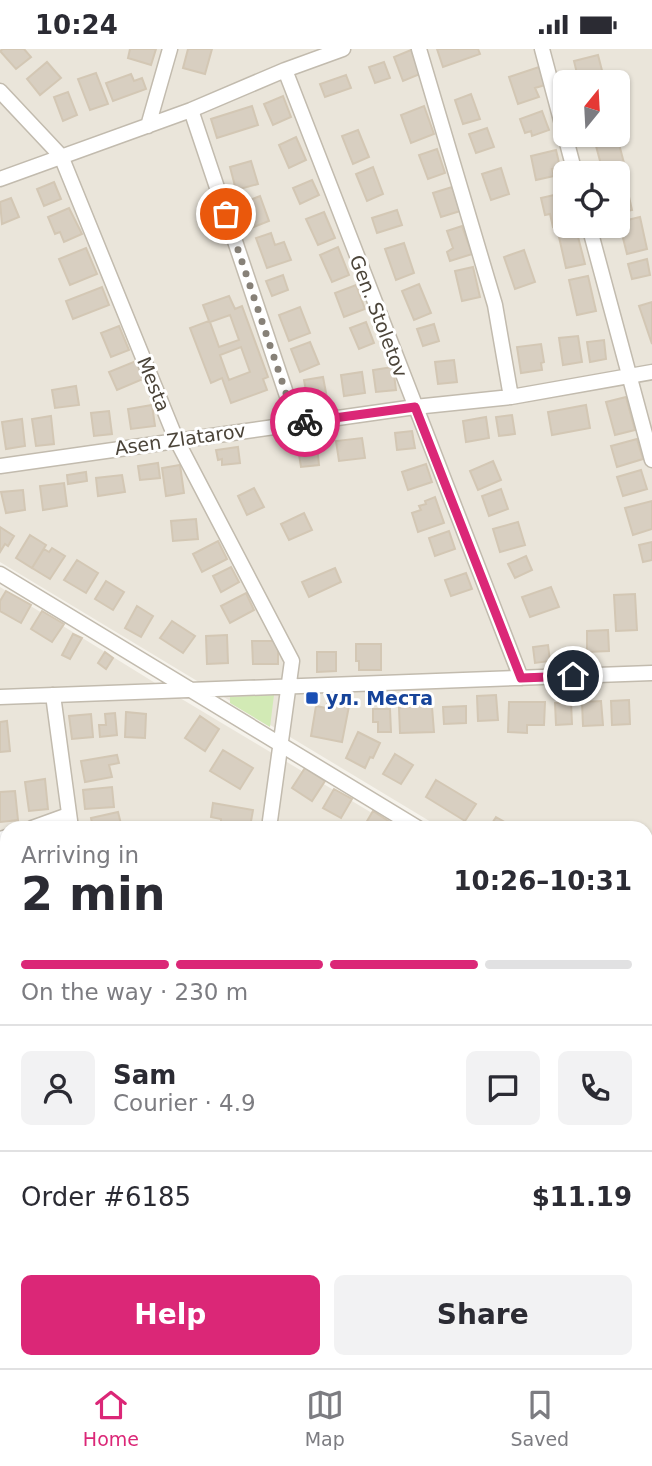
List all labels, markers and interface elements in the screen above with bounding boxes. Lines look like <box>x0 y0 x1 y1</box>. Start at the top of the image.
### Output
text: 10:24 <box>35 10 118 40</box>
north arrow <box>553 70 630 147</box>
map controls <box>553 70 630 238</box>
button: locate <box>553 161 630 238</box>
pin <box>196 184 256 244</box>
icon: bag <box>207 195 245 233</box>
street label: Gen. Stoletov <box>346 252 412 380</box>
street label: Mesta <box>133 353 175 415</box>
courier <box>270 387 340 457</box>
icon: bike <box>286 403 324 441</box>
street label: Asen Zlatarov <box>113 419 247 459</box>
pin <box>543 646 603 706</box>
icon: home <box>554 657 592 695</box>
place label: ул. Места <box>326 687 433 709</box>
marker: ул. Места <box>304 690 320 706</box>
text: Arriving in <box>21 842 139 868</box>
text: 10:26–10:31 <box>453 866 632 896</box>
text: 2 min <box>21 867 165 921</box>
text: On the way · 230 m <box>21 979 248 1005</box>
button: person <box>21 1051 95 1125</box>
button: chat <box>466 1051 540 1125</box>
button: phone <box>558 1051 632 1125</box>
text: Sam <box>113 1060 176 1090</box>
text: Courier · 4.9 <box>113 1090 256 1116</box>
text: Order #6185 <box>21 1182 191 1212</box>
text: $11.19 <box>532 1182 632 1212</box>
button: Help <box>21 1275 320 1355</box>
button: Share <box>334 1275 632 1355</box>
tab: Home <box>83 1386 139 1450</box>
tab: Map <box>305 1386 345 1450</box>
tab: Saved <box>510 1386 569 1450</box>

